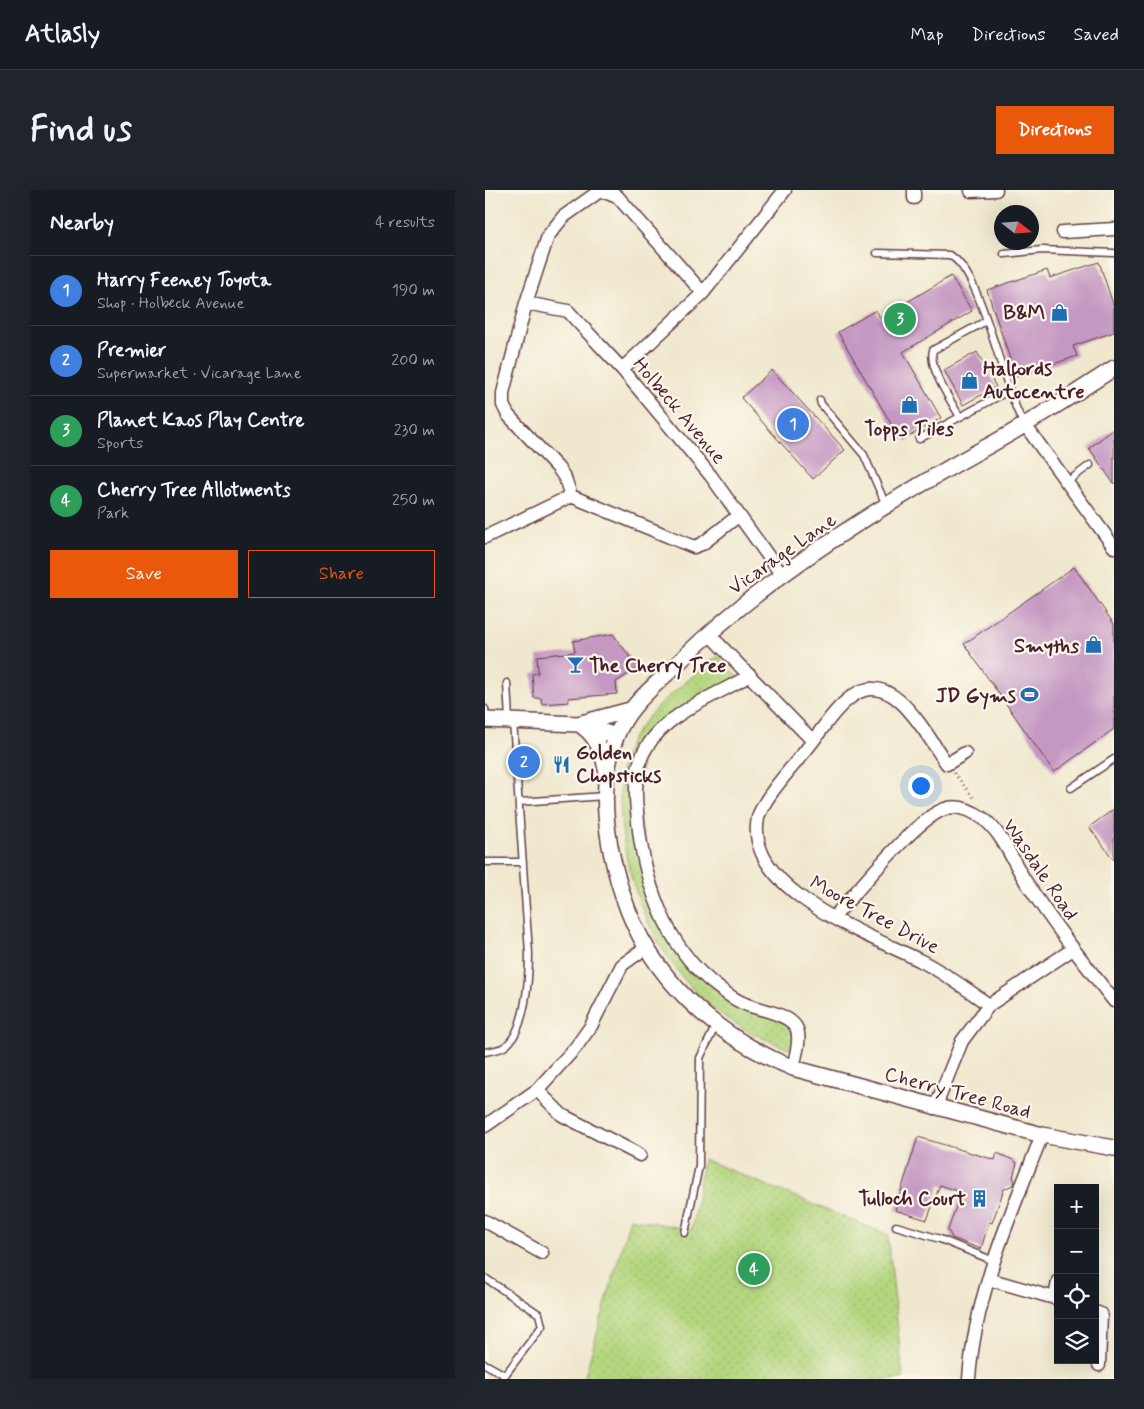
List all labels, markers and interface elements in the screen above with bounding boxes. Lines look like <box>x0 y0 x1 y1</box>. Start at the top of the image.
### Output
text: Atlasly <box>25 19 100 50</box>
text: Map <box>911 23 944 47</box>
text: Directions <box>972 23 1046 47</box>
text: Saved <box>1074 23 1119 47</box>
button: Directions <box>996 106 1114 154</box>
text: Find us <box>30 107 132 153</box>
north arrow <box>994 205 1039 250</box>
text: Nearby <box>50 209 114 237</box>
text: 4 results <box>375 212 435 233</box>
text: Harry Feeney Toyota <box>97 268 271 293</box>
text: 1 <box>62 280 70 301</box>
text: 190 m <box>392 280 435 301</box>
text: Shop · Holbeck Avenue <box>97 293 244 314</box>
pin: 3 <box>884 300 916 338</box>
place label: B&M <box>1003 300 1045 327</box>
shop icon: B&M <box>1049 302 1069 322</box>
text: Premier <box>97 338 166 363</box>
text: 2 <box>62 350 70 371</box>
text: 200 m <box>391 350 435 371</box>
street label: Holbeck Avenue <box>626 352 732 470</box>
place label: Halfords Autocentre <box>983 356 1085 406</box>
text: Supermarket · Vicarage Lane <box>97 363 302 384</box>
shop icon: Halfords Autocentre <box>959 370 979 390</box>
shop icon: Topps Tiles <box>899 394 919 414</box>
pin: 1 <box>777 405 809 443</box>
text: Planet Kaos Play Centre <box>97 408 304 433</box>
place label: Topps Tiles <box>864 416 954 443</box>
text: 3 <box>62 420 70 441</box>
text: 230 m <box>394 420 435 441</box>
text: Sports <box>97 433 143 454</box>
text: Cherry Tree Allotments <box>97 478 291 503</box>
text: 4 <box>61 490 71 511</box>
text: 250 m <box>392 490 435 511</box>
text: Park <box>97 503 129 524</box>
street label: Vicarage Lane <box>723 507 842 602</box>
button: Save <box>50 550 238 598</box>
button: Share <box>248 550 435 598</box>
place label: Smyths <box>1014 633 1079 660</box>
shop icon: Smyths <box>1083 635 1103 655</box>
place label: The Cherry Tree <box>589 653 726 680</box>
bar icon: The Cherry Tree <box>565 655 585 675</box>
place label: JD Gyms <box>936 683 1016 710</box>
sports icon: JD Gyms <box>1020 685 1040 705</box>
place label: Golden Chopsticks <box>576 740 662 790</box>
pin: 2 <box>508 743 540 781</box>
restaurant icon: Golden Chopsticks <box>552 754 572 774</box>
your location <box>908 773 934 799</box>
street label: Wasdale Road <box>996 814 1084 926</box>
street label: Moore Tree Drive <box>805 870 944 961</box>
street label: Cherry Tree Road <box>882 1061 1034 1126</box>
map controls <box>1054 1184 1099 1364</box>
button: + <box>1054 1184 1099 1229</box>
place label: Tulloch Court <box>858 1186 967 1213</box>
building icon: Tulloch Court <box>970 1188 990 1208</box>
button: − <box>1054 1229 1099 1274</box>
pin: 4 <box>738 1250 770 1288</box>
button: locate <box>1054 1274 1099 1319</box>
button: layers <box>1054 1319 1099 1364</box>

